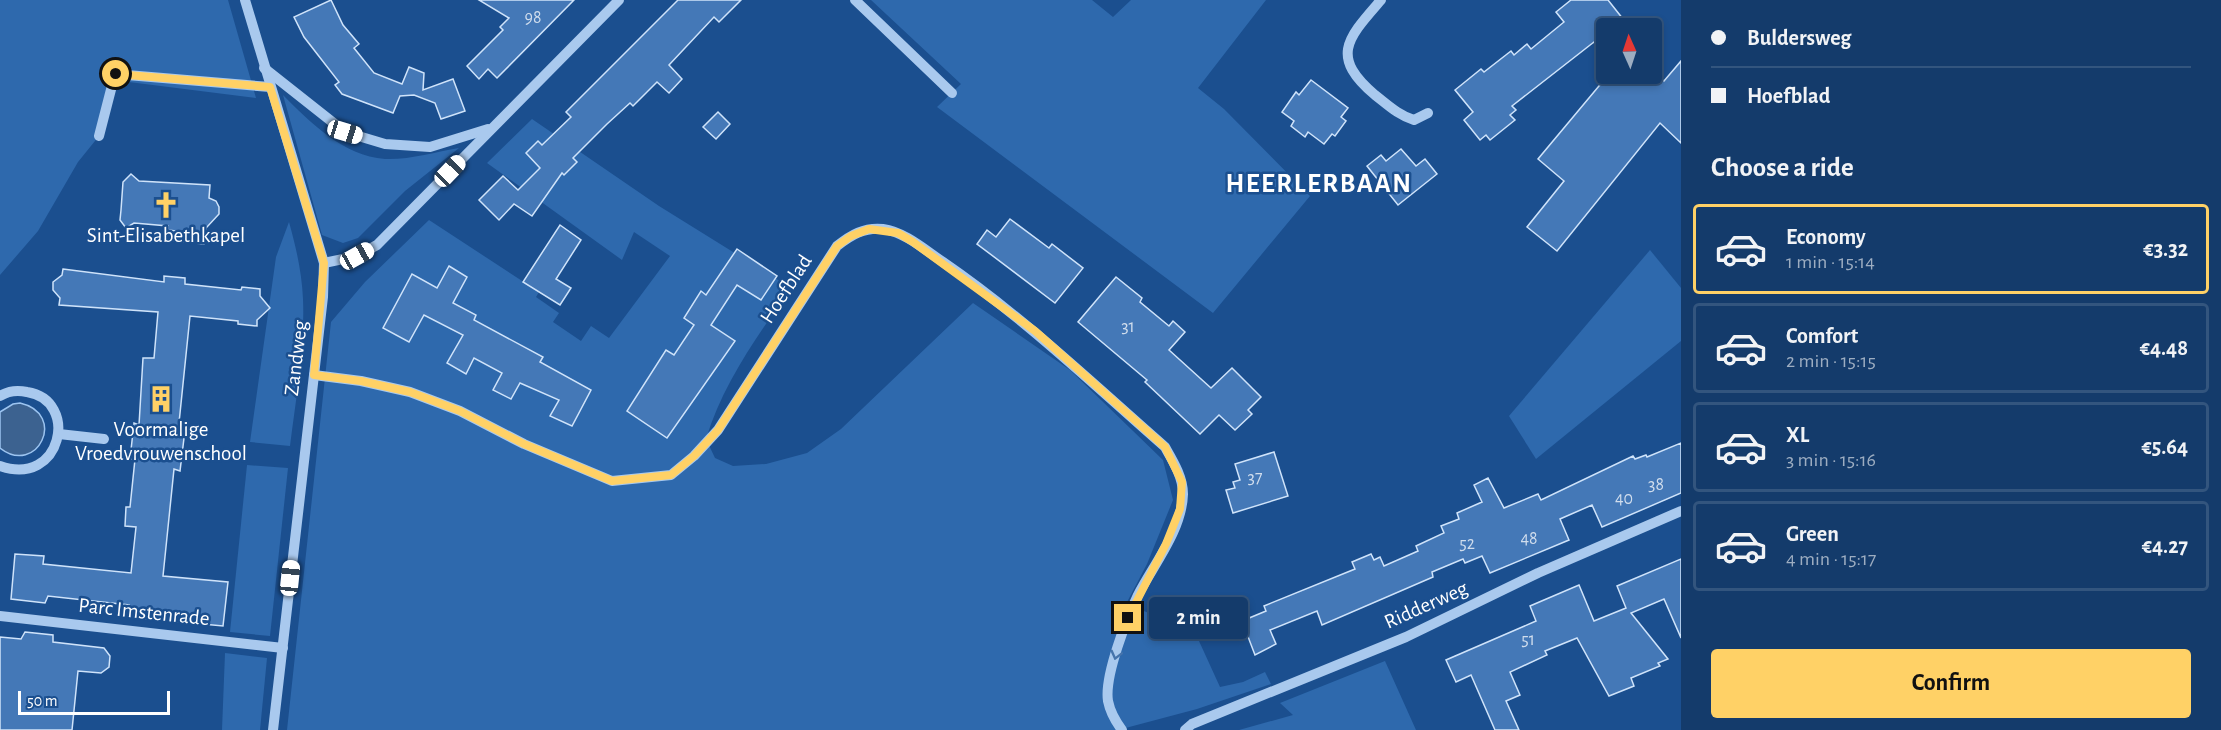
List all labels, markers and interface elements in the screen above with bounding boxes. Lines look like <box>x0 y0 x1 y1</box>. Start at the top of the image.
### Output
house number: 98 <box>525 9 542 27</box>
north arrow <box>1596 18 1662 84</box>
map controls <box>1596 18 1662 84</box>
text: Buldersweg <box>1747 27 1851 49</box>
route start <box>102 60 129 87</box>
text: Hoefblad <box>1747 85 1830 107</box>
car <box>325 118 365 146</box>
car <box>431 152 469 190</box>
text: Choose a ride <box>1711 154 1854 181</box>
district label: HEERLERBAAN <box>1226 170 1412 197</box>
church icon: Sint-Elisabethkapel <box>151 190 181 220</box>
icon: car <box>1714 222 1768 276</box>
place label: Sint-Elisabethkapel <box>87 225 245 246</box>
text: Economy <box>1786 226 1866 248</box>
text: €3.32 <box>2143 238 2188 260</box>
car <box>337 239 377 273</box>
street label: Hoefblad <box>756 251 816 327</box>
text: 1 min · 15:14 <box>1786 252 1875 272</box>
street label: Zandweg <box>281 318 311 397</box>
house number: 31 <box>1121 318 1135 336</box>
icon: car <box>1714 321 1768 375</box>
text: Comfort <box>1786 325 1858 347</box>
text: €4.48 <box>2140 337 2188 359</box>
text: 2 min · 15:15 <box>1786 351 1876 371</box>
building icon: Voormalige Vroedvrouwenschool <box>146 384 176 414</box>
place label: Voormalige Vroedvrouwenschool <box>75 419 247 464</box>
icon: car <box>1714 420 1768 474</box>
text: XL <box>1786 424 1809 446</box>
text: €5.64 <box>2141 436 2188 458</box>
text: 3 min · 15:16 <box>1786 450 1876 470</box>
house number: 37 <box>1248 469 1262 487</box>
house number: 38 <box>1648 476 1664 494</box>
house number: 40 <box>1615 490 1633 508</box>
icon: car <box>1714 519 1768 573</box>
text: Green <box>1786 523 1839 545</box>
house number: 48 <box>1520 530 1538 548</box>
house number: 52 <box>1459 535 1475 553</box>
text: €4.27 <box>2142 535 2188 557</box>
text: 4 min · 15:17 <box>1786 549 1876 569</box>
car <box>279 559 301 597</box>
street label: Ridderweg <box>1381 577 1472 633</box>
street label: Parc Imstenrade <box>77 595 211 629</box>
callout: 2 min <box>1149 597 1248 639</box>
route end <box>1114 604 1141 631</box>
text: 2 min <box>1176 608 1221 628</box>
house number: 51 <box>1521 631 1535 649</box>
one-way arrow <box>1111 649 1123 660</box>
button: Confirm <box>1711 649 2191 718</box>
scale bar <box>18 688 170 716</box>
text: 50 m <box>27 693 58 709</box>

